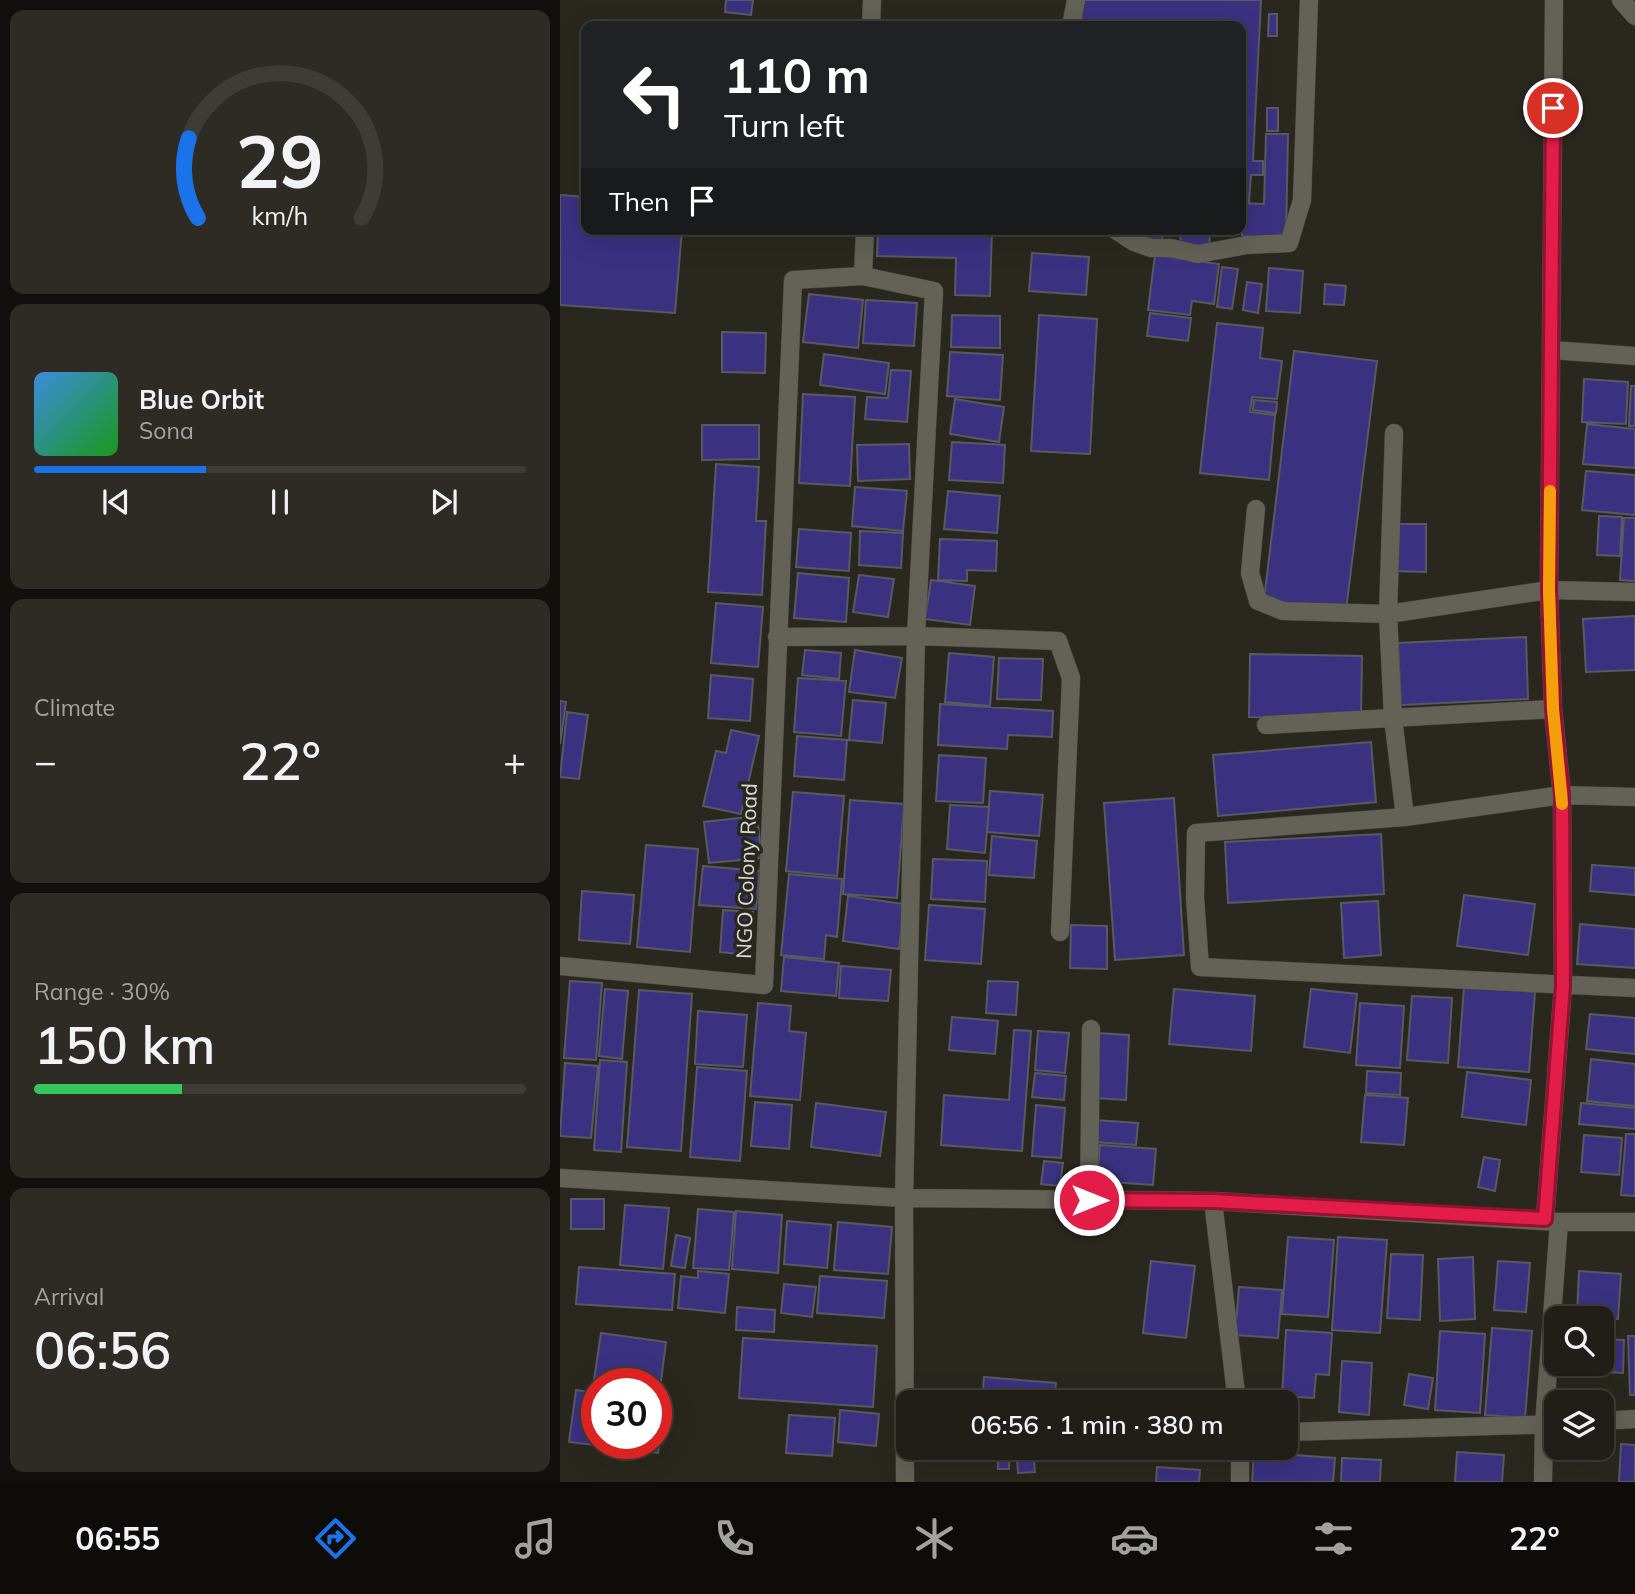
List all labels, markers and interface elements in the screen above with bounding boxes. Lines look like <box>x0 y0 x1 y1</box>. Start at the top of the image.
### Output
text: 110 m <box>724 44 870 105</box>
icon: left <box>609 49 700 140</box>
pin <box>1523 78 1583 138</box>
icon: arrive <box>1534 89 1572 127</box>
text: Turn left <box>724 105 844 145</box>
text: 29 <box>236 116 324 207</box>
icon: arrive <box>683 182 721 220</box>
text: Then <box>609 185 669 218</box>
text: km/h <box>252 200 308 231</box>
text: Blue Orbit <box>139 383 264 416</box>
text: Sona <box>139 416 194 445</box>
icon: previous <box>97 483 135 521</box>
icon: pause <box>261 483 299 521</box>
icon: next <box>425 483 463 521</box>
text: Climate <box>34 693 115 722</box>
text: 22° <box>239 728 321 793</box>
text: − <box>34 737 57 785</box>
text: + <box>503 737 526 785</box>
street label: NGO Colony Road <box>730 783 762 959</box>
text: Range · 30% <box>34 977 170 1006</box>
text: 150 km <box>34 1012 215 1077</box>
position arrow <box>1052 1163 1126 1237</box>
text: Arrival <box>34 1282 104 1311</box>
map controls <box>1544 1306 1614 1460</box>
button: search <box>1544 1306 1614 1376</box>
text: 06:56 <box>34 1317 171 1382</box>
speed limit sign: 30 <box>581 1368 672 1459</box>
button: layers <box>1544 1390 1614 1460</box>
text: 06:56 · 1 min · 380 m <box>970 1408 1224 1441</box>
icon: directions <box>311 1514 360 1563</box>
icon: music <box>511 1514 560 1563</box>
icon: phone <box>710 1514 759 1563</box>
icon: climate <box>910 1514 959 1563</box>
icon: car <box>1110 1514 1159 1563</box>
icon: filters <box>1309 1514 1358 1563</box>
text: 06:55 <box>75 1518 160 1558</box>
text: 22° <box>1509 1518 1560 1558</box>

